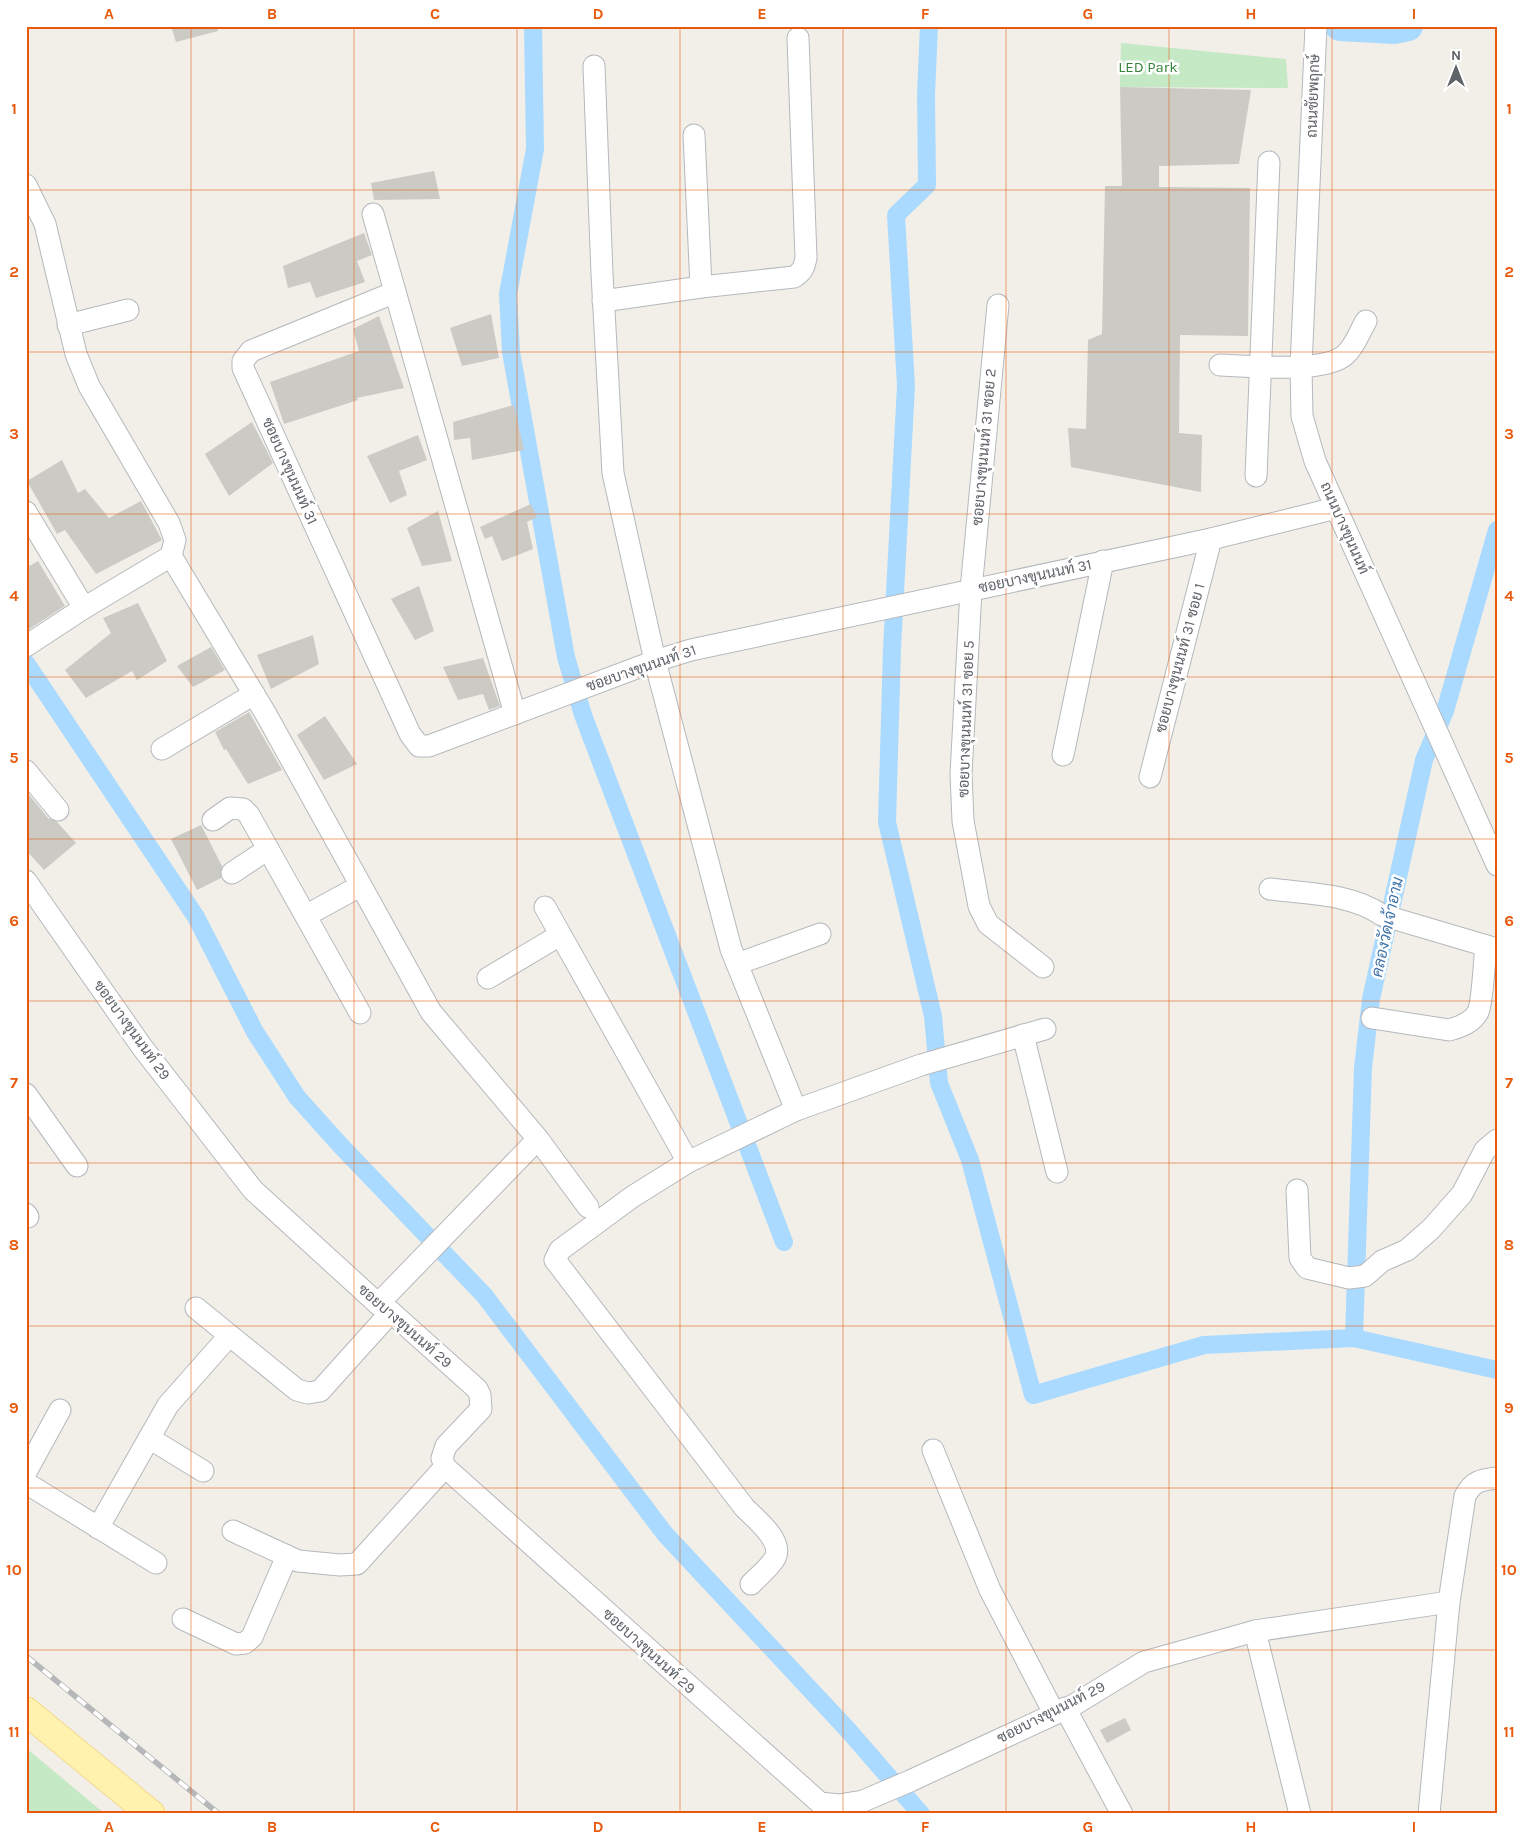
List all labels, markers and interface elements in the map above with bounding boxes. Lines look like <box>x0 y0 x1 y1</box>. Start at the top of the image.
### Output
text: A <box>104 4 114 23</box>
text: B <box>267 4 277 23</box>
text: C <box>430 4 440 23</box>
text: D <box>593 4 604 23</box>
text: E <box>757 4 767 23</box>
text: F <box>921 4 930 23</box>
text: G <box>1083 4 1093 23</box>
text: H <box>1245 4 1257 23</box>
text: I <box>1412 4 1416 23</box>
north arrow <box>1430 42 1480 92</box>
text: N <box>1451 47 1461 64</box>
street label: ถนนชัยพฤกษ์ <box>1302 53 1323 138</box>
park label: LED Park <box>1118 58 1178 76</box>
text: 1 <box>11 99 17 118</box>
text: 1 <box>1506 99 1512 118</box>
text: 2 <box>9 262 19 281</box>
text: 2 <box>1504 262 1514 281</box>
street label: ซอยบางขุนนนท์ 31 ซอย 2 <box>967 368 1002 526</box>
street label: ซอยบางขุนนนท์ 31 <box>257 414 323 528</box>
text: 3 <box>9 424 19 443</box>
text: 3 <box>1504 424 1514 443</box>
street label: ถนนบางขุนนนท์ <box>1315 479 1374 578</box>
street label: ซอยบางขุนนนท์ 31 <box>977 554 1094 599</box>
street label: ซอยบางขุนนนท์ 31 ซอย 1 <box>1150 581 1211 735</box>
text: 4 <box>9 586 19 605</box>
text: 4 <box>1504 586 1514 605</box>
street label: ซอยบางขุนนนท์ 31 <box>583 640 699 697</box>
street label: ซอยบางขุนนนท์ 31 ซอย 5 <box>953 640 980 798</box>
text: 5 <box>9 748 19 767</box>
text: 5 <box>1504 748 1514 767</box>
water label: คลองวัดเจ้าอาม <box>1365 875 1407 979</box>
text: 6 <box>9 911 19 930</box>
text: 6 <box>1504 911 1514 930</box>
street label: ซอยบางขุนนนท์ 29 <box>88 976 175 1085</box>
text: 7 <box>10 1073 18 1092</box>
text: 7 <box>1505 1073 1513 1092</box>
text: 8 <box>9 1235 19 1254</box>
text: 8 <box>1504 1235 1514 1254</box>
street label: ซอยบางขุนนนท์ 29 <box>353 1279 456 1373</box>
text: 9 <box>9 1398 19 1417</box>
text: 9 <box>1504 1398 1514 1417</box>
text: 10 <box>6 1560 22 1579</box>
text: 10 <box>1501 1560 1517 1579</box>
street label: ซอยบางขุนนนท์ 29 <box>598 1604 700 1699</box>
street label: ซอยบางขุนนนท์ 29 <box>994 1676 1109 1749</box>
text: 11 <box>8 1722 20 1741</box>
text: 11 <box>1503 1722 1515 1741</box>
text: A <box>104 1817 114 1836</box>
text: B <box>267 1817 277 1836</box>
text: C <box>430 1817 440 1836</box>
text: D <box>593 1817 604 1836</box>
text: E <box>757 1817 767 1836</box>
text: F <box>921 1817 930 1836</box>
text: G <box>1083 1817 1093 1836</box>
text: H <box>1245 1817 1257 1836</box>
text: I <box>1412 1817 1416 1836</box>

